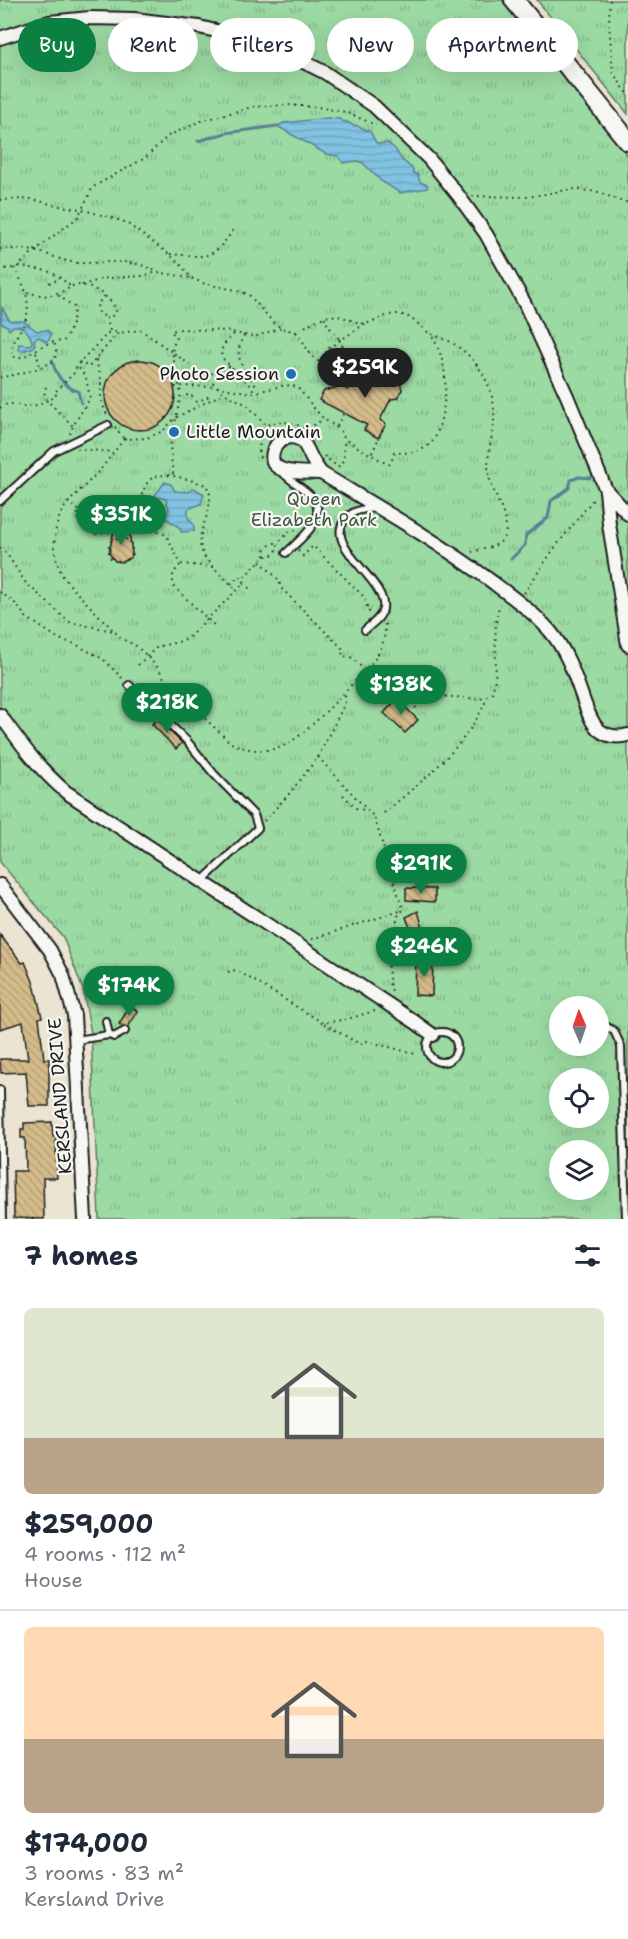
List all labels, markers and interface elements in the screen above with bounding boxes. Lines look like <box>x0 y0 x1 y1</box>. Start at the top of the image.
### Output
chip: Buy <box>18 18 96 72</box>
chip: Rent <box>108 18 198 72</box>
chip: Filters <box>210 18 315 72</box>
chip: New <box>327 18 414 72</box>
chip: Apartment <box>426 18 578 72</box>
pin: $259K <box>323 348 407 399</box>
text: $259K <box>332 354 398 380</box>
place label: Photo Session <box>159 362 279 386</box>
marker: Photo Session <box>284 367 298 381</box>
place label: Little Mountain <box>186 420 321 444</box>
marker: Little Mountain <box>167 425 181 439</box>
park label: Queen Elizabeth Park <box>251 487 377 532</box>
pin: $351K <box>79 495 163 546</box>
text: $351K <box>90 501 152 527</box>
pin: $138K <box>359 665 443 716</box>
text: $138K <box>369 671 433 697</box>
pin: $218K <box>125 683 209 734</box>
text: $218K <box>135 689 199 715</box>
pin: $291K <box>379 844 463 895</box>
text: $291K <box>390 850 452 876</box>
pin: $246K <box>382 927 466 978</box>
text: $246K <box>390 933 458 959</box>
pin: $174K <box>87 966 171 1017</box>
text: $174K <box>97 972 161 998</box>
north arrow <box>549 996 609 1056</box>
map controls <box>549 996 609 1200</box>
street label: KERSLAND DRIVE <box>43 1017 77 1175</box>
button: locate <box>549 1068 609 1128</box>
button: layers <box>549 1140 609 1200</box>
text: 7 homes <box>24 1238 138 1273</box>
icon: filters <box>571 1239 604 1272</box>
icon: home <box>260 1347 368 1455</box>
text: $259,000 <box>24 1506 154 1541</box>
text: 4 rooms · 112 m² <box>24 1541 186 1567</box>
text: House <box>24 1567 83 1593</box>
icon: home <box>260 1666 368 1774</box>
text: $174,000 <box>24 1825 148 1860</box>
text: 3 rooms · 83 m² <box>24 1860 184 1886</box>
text: Kersland Drive <box>24 1886 165 1912</box>

